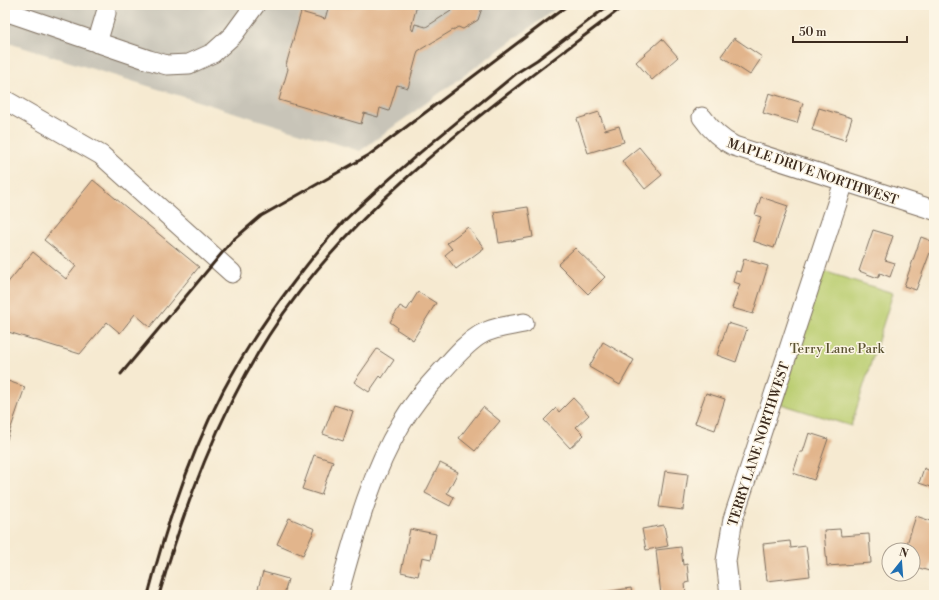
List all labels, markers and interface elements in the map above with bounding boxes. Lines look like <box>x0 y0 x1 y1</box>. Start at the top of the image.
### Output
scale bar <box>793 18 907 44</box>
text: 50 m <box>799 25 827 40</box>
street label: MAPLE DRIVE NORTHWEST <box>725 135 900 209</box>
park label: Terry Lane Park <box>790 341 886 357</box>
street label: TERRY LANE NORTHWEST <box>725 360 793 529</box>
north arrow <box>881 542 921 582</box>
text: N <box>897 545 910 561</box>

